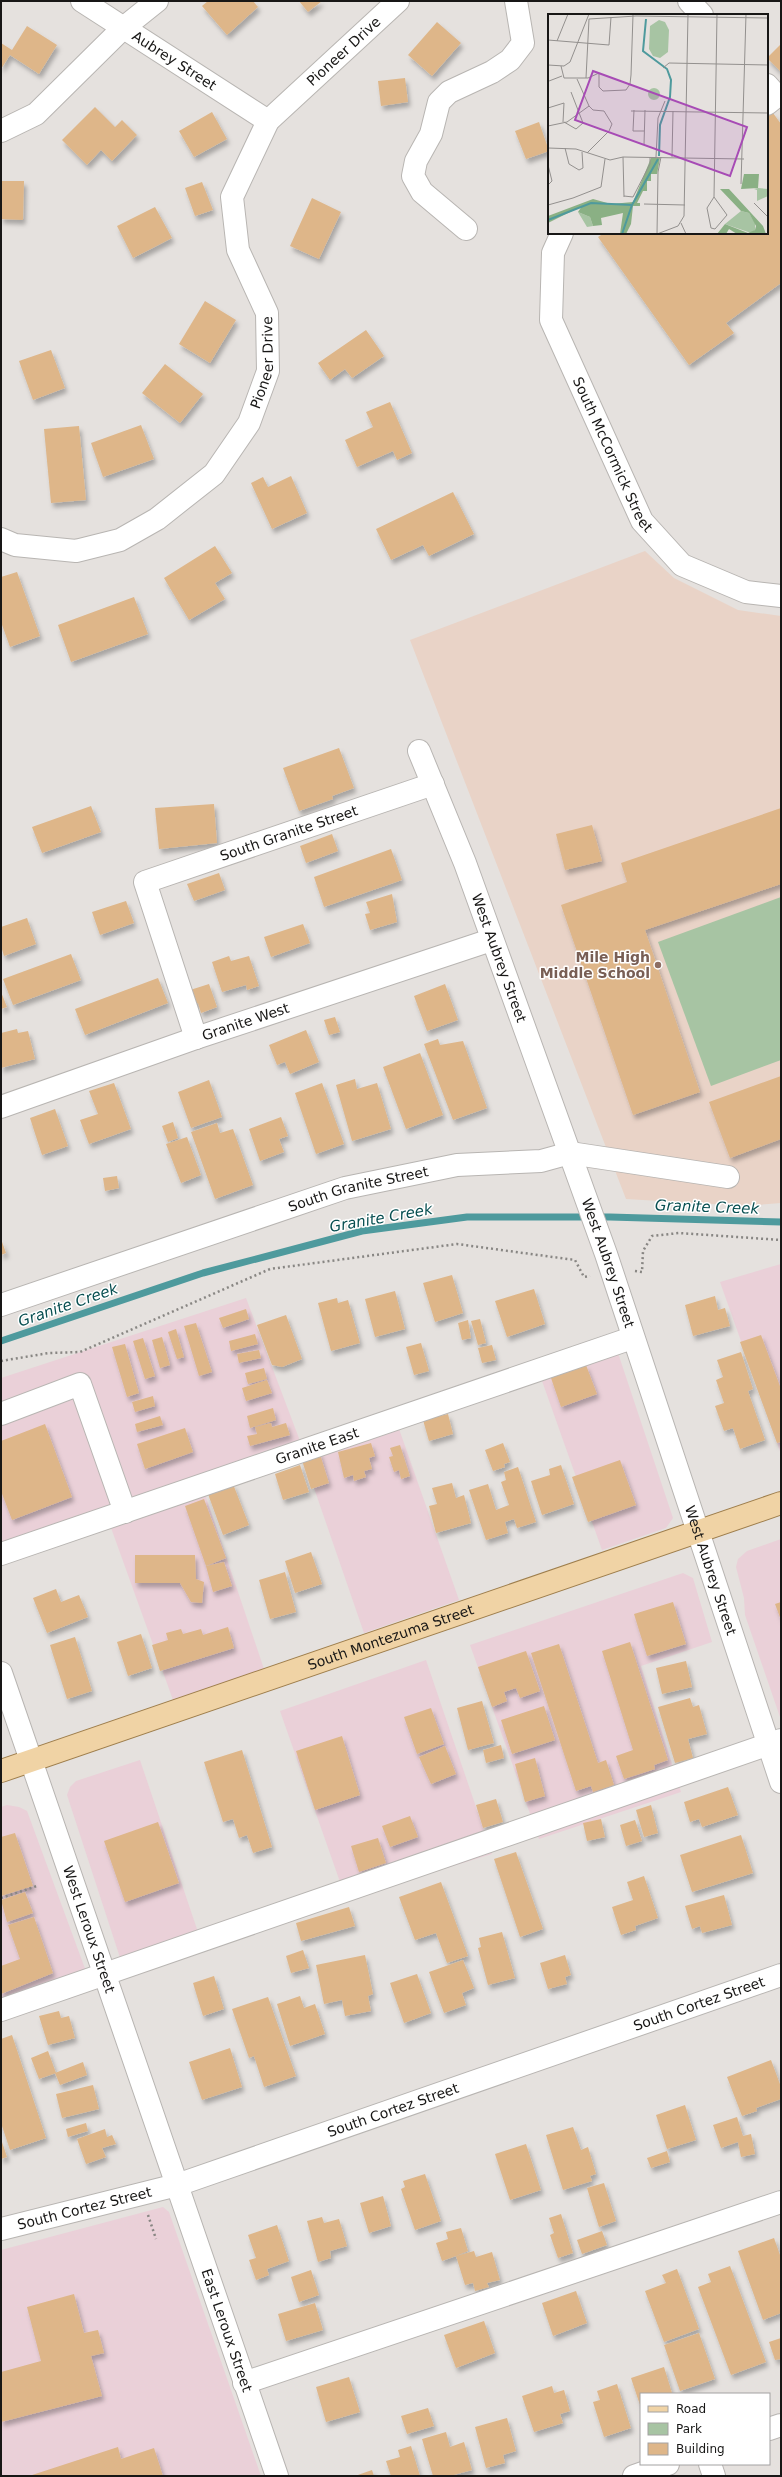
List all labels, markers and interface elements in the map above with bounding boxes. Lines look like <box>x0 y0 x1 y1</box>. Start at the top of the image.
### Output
street label: Pioneer Drive <box>304 13 384 89</box>
inset map <box>548 14 768 234</box>
street label: Aubrey Street <box>129 28 220 94</box>
street label: Pioneer Drive <box>247 316 276 411</box>
street label: South McCormick Street <box>570 374 656 536</box>
street label: South Granite Street <box>218 802 360 864</box>
street label: West Aubrey Street <box>469 891 530 1025</box>
place label: Mile High Middle School <box>540 949 650 981</box>
marker: Mile High Middle School <box>653 960 663 970</box>
street label: Granite West <box>200 999 292 1043</box>
street label: South Granite Street <box>286 1163 430 1215</box>
street label: West Aubrey Street <box>579 1196 638 1330</box>
water label: Granite Creek <box>655 1196 761 1218</box>
water label: Granite Creek <box>328 1200 435 1236</box>
water label: Granite Creek <box>16 1279 121 1330</box>
street label: Granite East <box>273 1424 361 1467</box>
street label: West Aubrey Street <box>682 1503 740 1638</box>
street label: South Montezuma Street <box>306 1601 476 1673</box>
street label: West Leroux Street <box>60 1864 118 1995</box>
street label: South Cortez Street <box>631 1973 767 2034</box>
street label: South Cortez Street <box>325 2080 461 2140</box>
street label: South Cortez Street <box>16 2184 154 2233</box>
street label: East Leroux Street <box>198 2267 256 2394</box>
legend <box>640 2393 770 2465</box>
text: Road <box>676 2402 706 2416</box>
text: Park <box>676 2422 702 2436</box>
text: Building <box>676 2442 725 2456</box>

